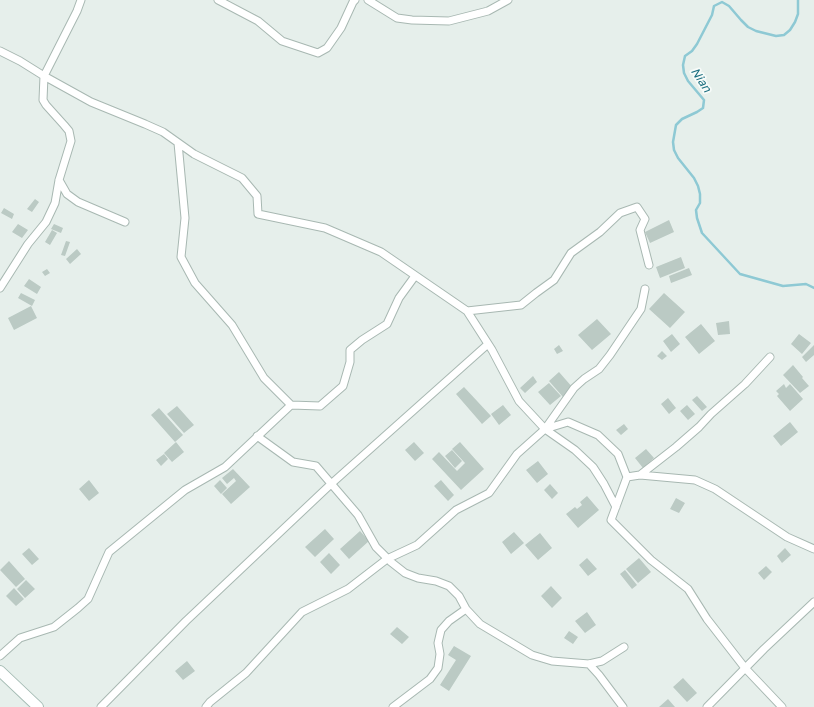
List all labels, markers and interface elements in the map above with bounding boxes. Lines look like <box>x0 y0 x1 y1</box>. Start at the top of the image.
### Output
water label: Nian <box>688 65 714 95</box>

